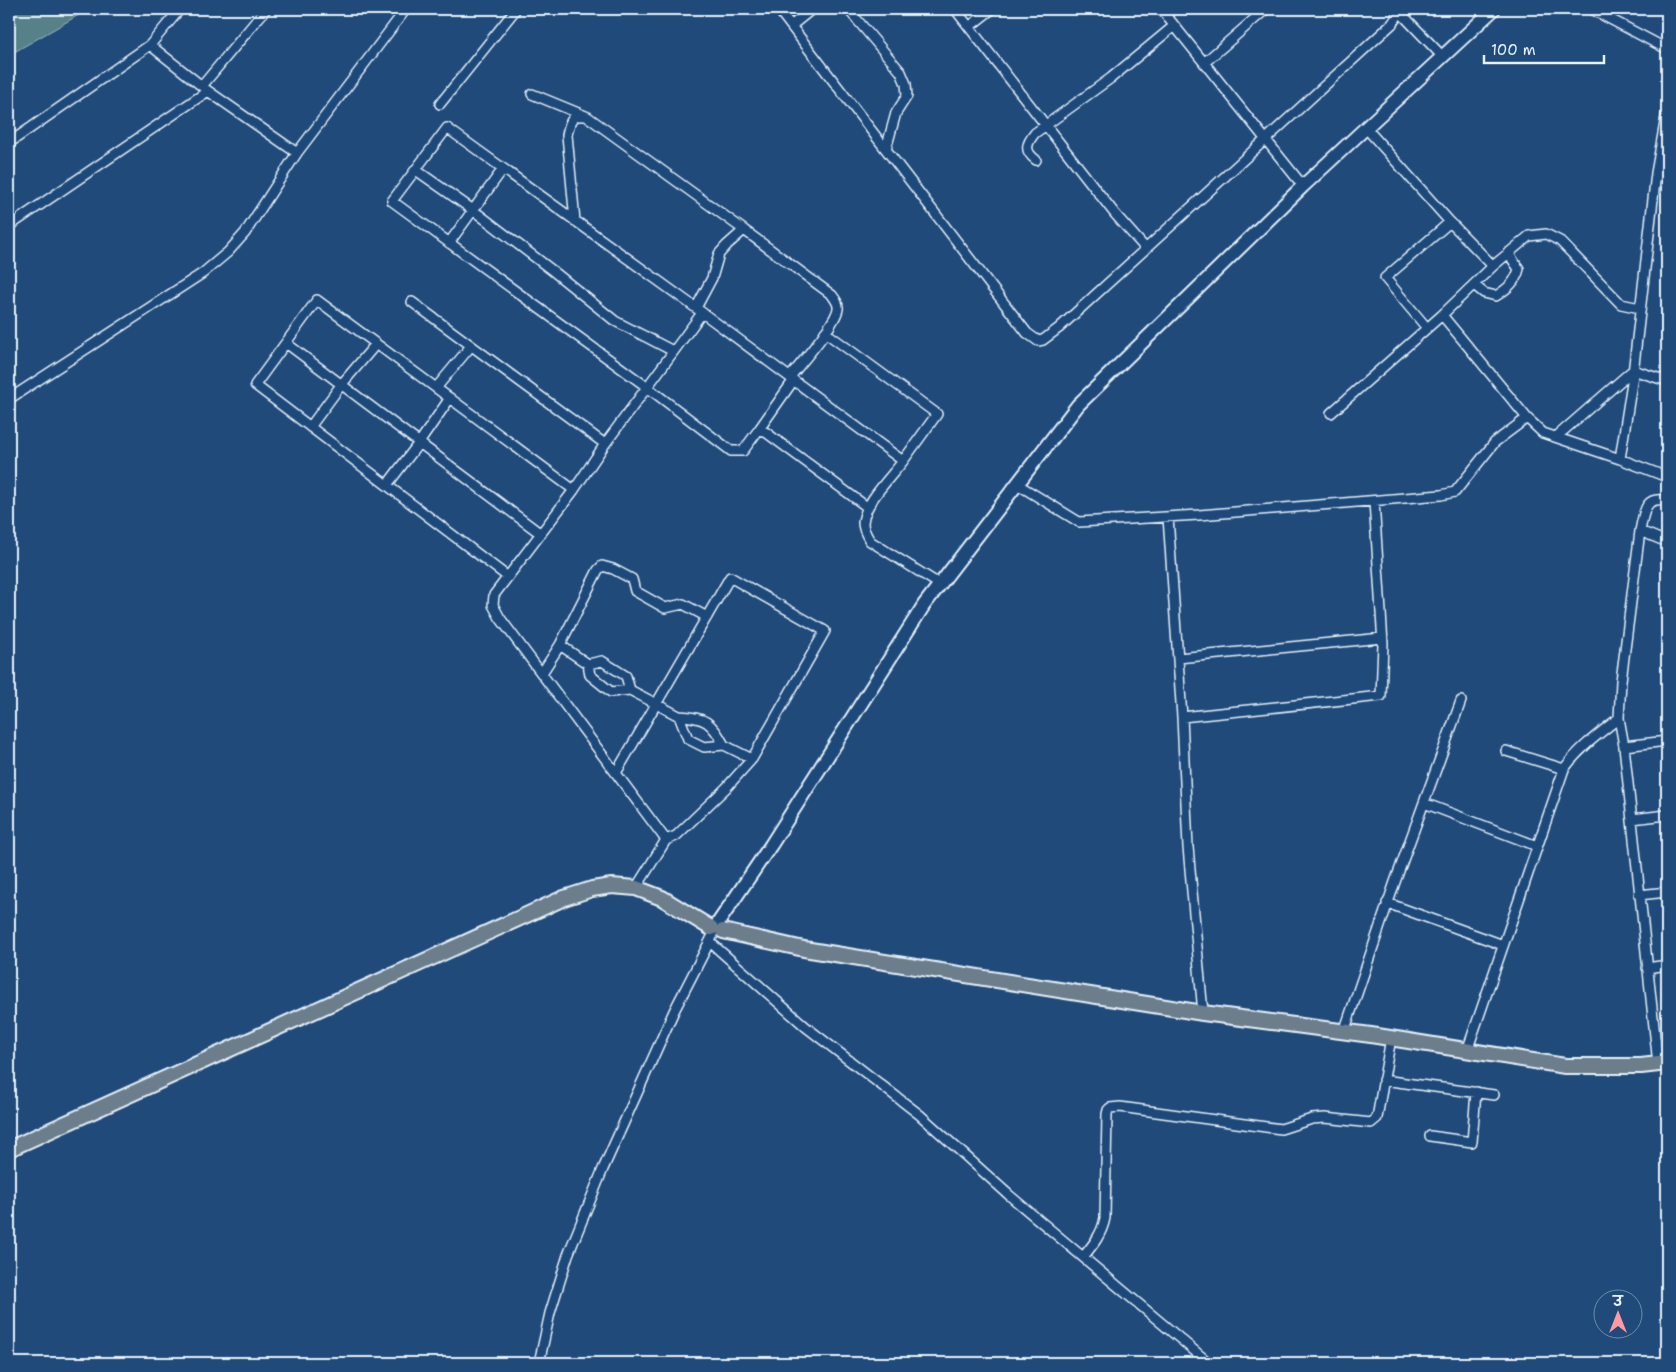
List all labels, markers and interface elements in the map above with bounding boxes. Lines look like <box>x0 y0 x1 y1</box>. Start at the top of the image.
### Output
scale bar <box>1484 32 1604 64</box>
text: 100 m <box>1491 40 1536 60</box>
north arrow <box>1594 1290 1644 1340</box>
text: उ <box>1611 1292 1624 1310</box>

